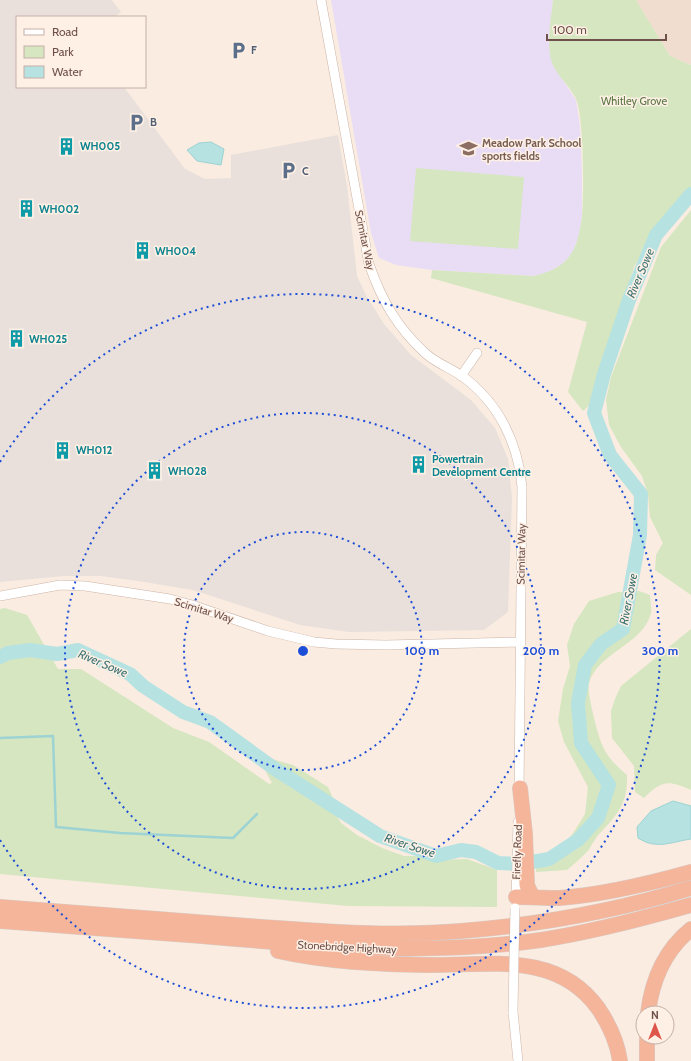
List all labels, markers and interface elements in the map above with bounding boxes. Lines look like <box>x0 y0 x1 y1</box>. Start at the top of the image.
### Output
legend <box>16 16 146 88</box>
scale bar <box>547 16 666 42</box>
text: 100 m <box>553 22 587 37</box>
text: Road <box>52 24 78 39</box>
parking icon: F <box>228 40 248 60</box>
place label: F <box>251 43 257 57</box>
text: Park <box>52 44 74 59</box>
text: Water <box>52 64 83 79</box>
park label: Whitley Grove <box>601 94 667 108</box>
parking icon: B <box>127 112 147 132</box>
place label: B <box>150 115 157 129</box>
building icon: WH005 <box>57 136 77 156</box>
place label: Meadow Park School sports fields <box>482 136 581 163</box>
place label: WH005 <box>80 139 120 153</box>
school or university icon: Meadow Park School sports fields <box>459 139 479 159</box>
parking icon: C <box>279 161 299 181</box>
place label: C <box>302 164 309 178</box>
building icon: WH002 <box>16 199 36 219</box>
place label: WH002 <box>39 202 79 216</box>
street label: Scimitar Way <box>352 209 378 272</box>
building icon: WH004 <box>132 241 152 261</box>
place label: WH004 <box>155 244 196 258</box>
water label: River Sowe <box>623 246 657 300</box>
building icon: WH025 <box>6 329 26 349</box>
place label: WH025 <box>29 332 67 346</box>
building icon: WH012 <box>53 440 73 460</box>
place label: WH012 <box>76 443 112 457</box>
place label: Powertrain Development Centre <box>432 452 531 479</box>
building icon: Powertrain Development Centre <box>409 455 429 475</box>
building icon: WH028 <box>145 461 165 481</box>
place label: WH028 <box>168 464 207 478</box>
street label: Scimitar Way <box>513 523 529 585</box>
water label: River Sowe <box>616 572 640 626</box>
street label: Scimitar Way <box>173 594 236 626</box>
text: 100 m <box>405 643 439 658</box>
text: 200 m <box>523 643 559 658</box>
text: 300 m <box>642 643 678 658</box>
centre of rings <box>296 644 310 658</box>
water label: River Sowe <box>76 646 130 680</box>
street label: Firefly Road <box>509 824 525 880</box>
water label: River Sowe <box>383 830 438 860</box>
street label: Stonebridge Highway <box>297 937 397 957</box>
north arrow <box>635 1005 675 1045</box>
text: N <box>651 1008 659 1022</box>

